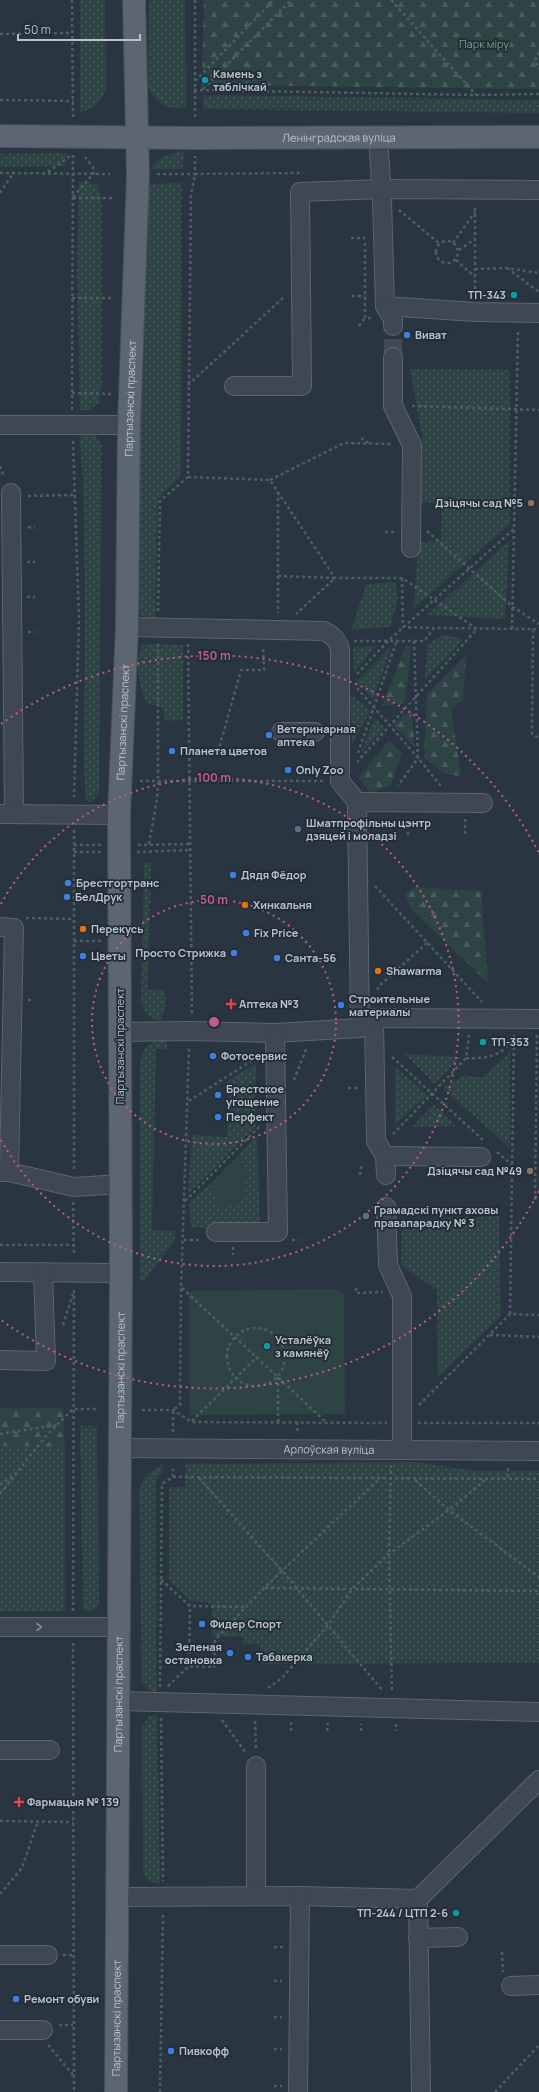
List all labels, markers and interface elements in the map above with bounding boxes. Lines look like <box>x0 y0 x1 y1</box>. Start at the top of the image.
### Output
scale bar <box>18 16 140 42</box>
text: 50 m <box>24 21 51 38</box>
park label: Парк міру <box>459 36 509 51</box>
place label: Камень з таблічкай <box>213 66 267 94</box>
marker: Камень з таблічкай <box>200 75 210 85</box>
street label: Ленінградская вуліца <box>282 129 396 145</box>
place label: ТП-343 <box>468 287 506 302</box>
marker: ТП-343 <box>509 290 519 300</box>
place label: Виват <box>415 327 447 342</box>
marker: Виват <box>402 330 412 340</box>
street label: Партызанскі праспект <box>121 339 139 457</box>
place label: Дзіцячы сад №5 <box>435 495 523 510</box>
marker: Дзіцячы сад №5 <box>526 498 536 508</box>
text: 150 m <box>197 647 231 664</box>
street label: Партызанскі праспект <box>112 663 132 781</box>
place label: Ветеринарная аптека <box>277 721 356 749</box>
marker: Ветеринарная аптека <box>264 730 274 740</box>
place label: Планета цветов <box>180 743 267 758</box>
marker: Планета цветов <box>167 746 177 756</box>
place label: Only Zoo <box>296 762 344 777</box>
marker: Only Zoo <box>283 765 293 775</box>
text: 100 m <box>197 769 231 786</box>
place label: Шматпрофільны цэнтр дзяцей і моладзі <box>306 815 431 843</box>
marker: Шматпрофільны цэнтр дзяцей і моладзі <box>293 824 303 834</box>
place label: Дядя Фёдор <box>241 867 307 882</box>
marker: Дядя Фёдор <box>228 870 238 880</box>
place label: Брестгортранс <box>76 875 159 890</box>
marker: Брестгортранс <box>63 878 73 888</box>
place label: БелДрук <box>75 889 123 904</box>
text: 50 m <box>200 891 228 908</box>
marker: БелДрук <box>62 892 72 902</box>
place label: Хинкальня <box>253 897 312 912</box>
marker: Хинкальня <box>240 900 250 910</box>
place label: Перекусь <box>91 921 143 936</box>
marker: Перекусь <box>78 924 88 934</box>
place label: Fix Price <box>254 925 299 940</box>
marker: Fix Price <box>241 928 251 938</box>
place label: Просто Стрижка <box>135 945 226 960</box>
place label: Цветы <box>91 948 126 963</box>
marker: Просто Стрижка <box>229 948 239 958</box>
place label: Санта-56 <box>285 950 336 965</box>
marker: Цветы <box>78 951 88 961</box>
marker: Санта-56 <box>272 953 282 963</box>
place label: Shawarma <box>386 963 442 978</box>
marker: Shawarma <box>373 966 383 976</box>
street label: Партызанскі праспект <box>112 987 127 1104</box>
place label: Строительные материалы <box>349 991 430 1019</box>
place label: Аптека №3 <box>239 996 299 1011</box>
marker: Аптека №3 <box>226 999 236 1009</box>
marker: Строительные материалы <box>336 1000 346 1010</box>
centre of rings <box>207 1015 221 1029</box>
place label: ТП-353 <box>491 1034 529 1049</box>
marker: ТП-353 <box>478 1037 488 1047</box>
place label: Фотосервис <box>221 1048 287 1063</box>
marker: Фотосервис <box>208 1051 218 1061</box>
place label: Брестское угощение <box>226 1081 284 1109</box>
marker: Брестское угощение <box>213 1090 223 1100</box>
place label: Перфект <box>226 1109 274 1124</box>
marker: Перфект <box>213 1112 223 1122</box>
place label: Дзіцячы сад №49 <box>427 1163 522 1178</box>
marker: Дзіцячы сад №49 <box>525 1166 535 1176</box>
place label: Грамадскі пункт аховы правапарадку № 3 <box>374 1202 498 1230</box>
marker: Грамадскі пункт аховы правапарадку № 3 <box>361 1211 371 1221</box>
street label: Партызанскі праспект <box>112 1311 128 1428</box>
place label: Усталёўка з камянёў <box>275 1332 331 1360</box>
marker: Усталёўка з камянёў <box>262 1341 272 1351</box>
street label: Арлоўская вуліца <box>283 1441 375 1457</box>
place label: Фидер Спорт <box>210 1616 282 1631</box>
marker: Фидер Спорт <box>197 1619 207 1629</box>
one-way arrow <box>36 1623 42 1631</box>
street label: Партызанскі праспект <box>110 1635 126 1752</box>
place label: Зеленая остановка <box>165 1639 222 1667</box>
marker: Зеленая остановка <box>225 1648 235 1658</box>
place label: Табакерка <box>256 1649 313 1664</box>
marker: Табакерка <box>243 1652 253 1662</box>
place label: Фармацыя № 139 <box>27 1794 119 1809</box>
marker: Фармацыя № 139 <box>14 1797 24 1807</box>
place label: ТП-244 / ЦТП 2-6 <box>357 1905 448 1920</box>
marker: ТП-244 / ЦТП 2-6 <box>451 1908 461 1918</box>
street label: Партызанскі праспект <box>108 1959 124 2076</box>
place label: Ремонт обуви <box>24 1991 99 2006</box>
marker: Ремонт обуви <box>11 1994 21 2004</box>
place label: Пивкофф <box>179 2043 229 2058</box>
marker: Пивкофф <box>166 2046 176 2056</box>

